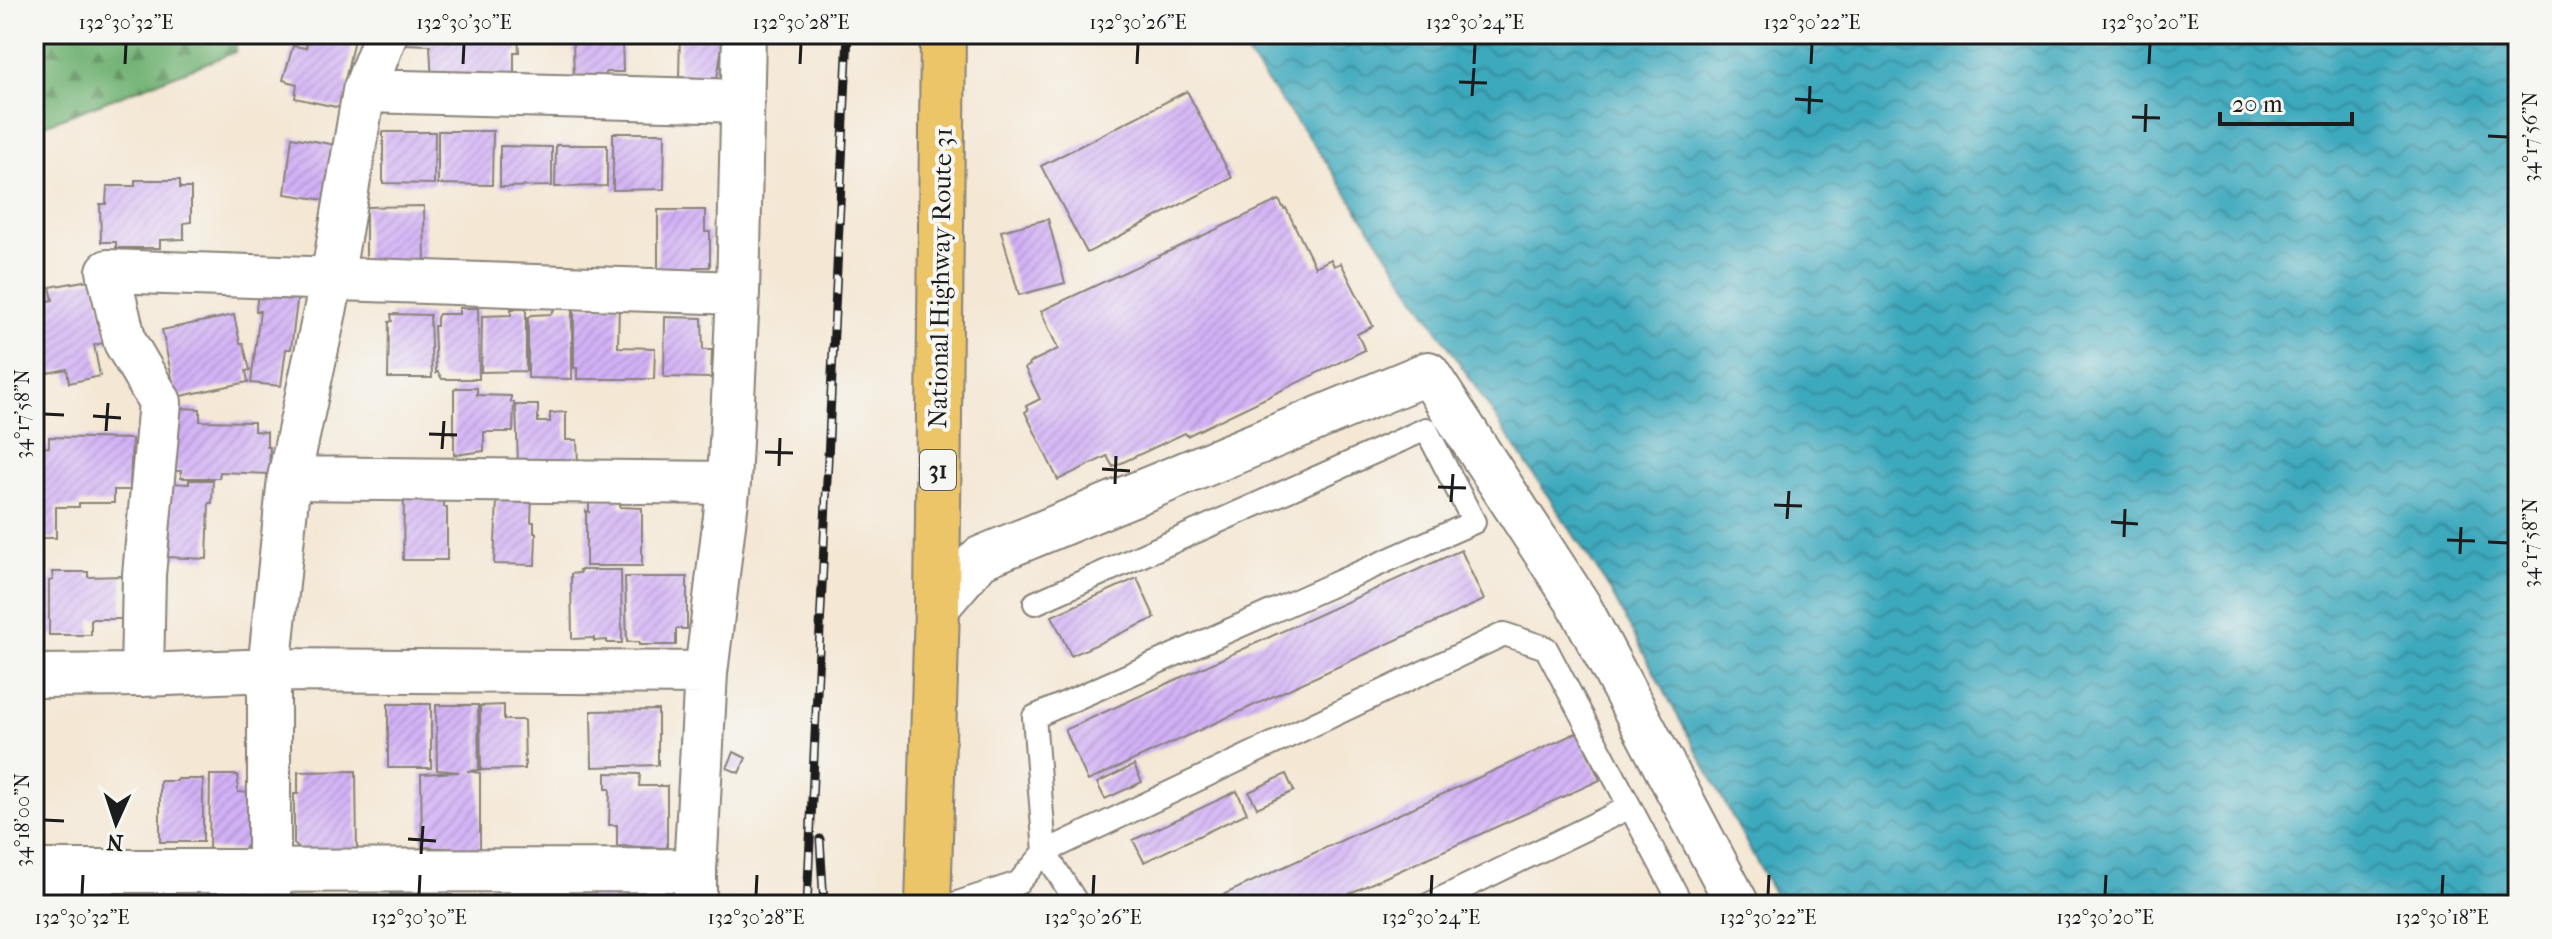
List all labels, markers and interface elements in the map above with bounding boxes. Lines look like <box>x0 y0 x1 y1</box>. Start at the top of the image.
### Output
text: 132°30'32"E <box>79 11 173 34</box>
text: 132°30'30"E <box>416 11 512 34</box>
text: 132°30'28"E <box>753 11 849 34</box>
text: 132°30'26"E <box>1089 11 1187 34</box>
text: 132°30'24"E <box>1426 11 1524 34</box>
text: 132°30'22"E <box>1764 11 1861 34</box>
text: 132°30'20"E <box>2101 11 2199 34</box>
scale bar <box>2220 76 2352 126</box>
text: 20 m <box>2232 90 2283 118</box>
text: 34°17'56"N <box>2519 92 2542 182</box>
street label: National Highway Route 31 <box>922 127 959 429</box>
text: 34°17'58"N <box>11 369 34 459</box>
road number: 31 <box>920 450 956 490</box>
text: 34°17'58"N <box>2519 498 2542 588</box>
text: 34°18'00"N <box>11 773 34 867</box>
north arrow <box>76 783 156 863</box>
text: N <box>106 829 124 855</box>
text: 132°30'32"E <box>35 906 129 929</box>
text: 132°30'30"E <box>371 906 467 929</box>
text: 132°30'28"E <box>708 906 804 929</box>
text: 132°30'26"E <box>1044 906 1142 929</box>
text: 132°30'24"E <box>1382 906 1480 929</box>
text: 132°30'22"E <box>1720 906 1817 929</box>
text: 132°30'20"E <box>2056 906 2154 929</box>
text: 132°30'18"E <box>2395 906 2489 929</box>

